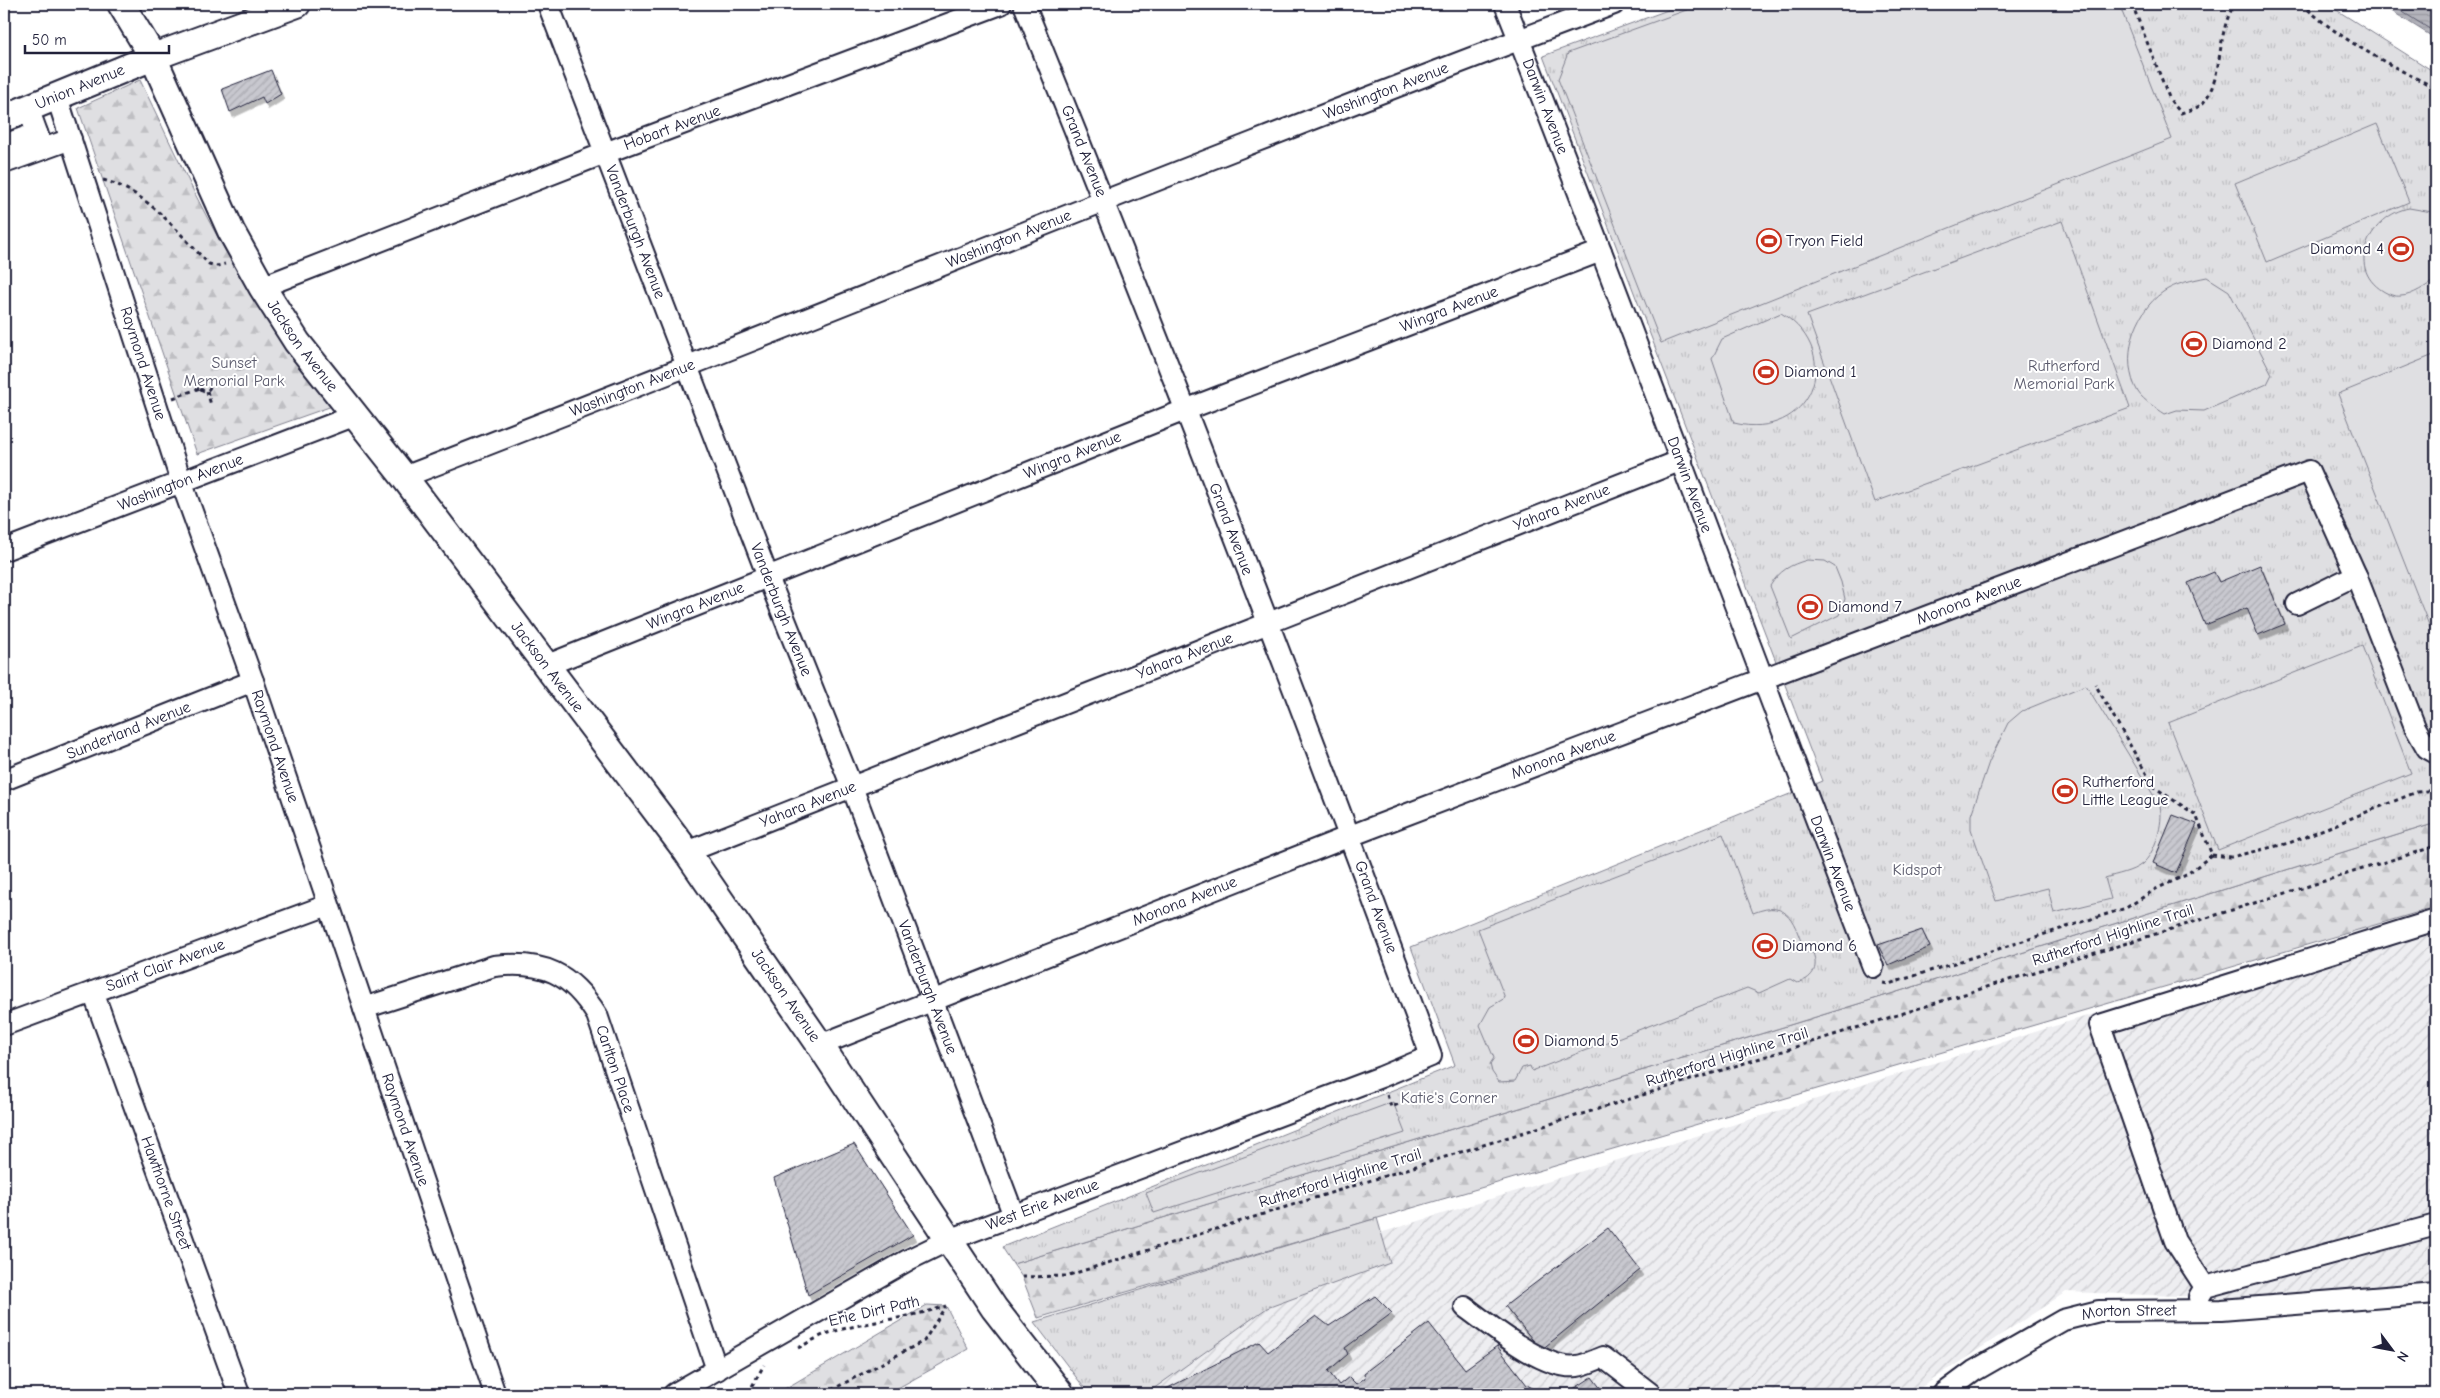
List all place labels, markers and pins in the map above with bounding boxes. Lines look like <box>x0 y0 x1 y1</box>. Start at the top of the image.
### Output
sports icon: Tryon Field <box>1756 228 1782 254</box>
place label: Tryon Field <box>1786 232 1863 250</box>
sports icon: Diamond 4 <box>2388 236 2414 262</box>
place label: Diamond 4 <box>2310 240 2384 258</box>
sports icon: Diamond 2 <box>2181 331 2207 357</box>
place label: Diamond 2 <box>2212 335 2287 353</box>
sports icon: Diamond 1 <box>1753 359 1779 385</box>
place label: Diamond 1 <box>1784 363 1857 381</box>
sports icon: Diamond 7 <box>1797 594 1823 620</box>
place label: Diamond 7 <box>1828 598 1902 616</box>
place label: Rutherford Little League <box>2082 773 2168 809</box>
sports icon: Rutherford Little League <box>2052 778 2078 804</box>
sports icon: Diamond 6 <box>1752 933 1778 959</box>
place label: Diamond 6 <box>1782 937 1857 955</box>
sports icon: Diamond 5 <box>1513 1028 1539 1054</box>
place label: Diamond 5 <box>1544 1032 1619 1050</box>

